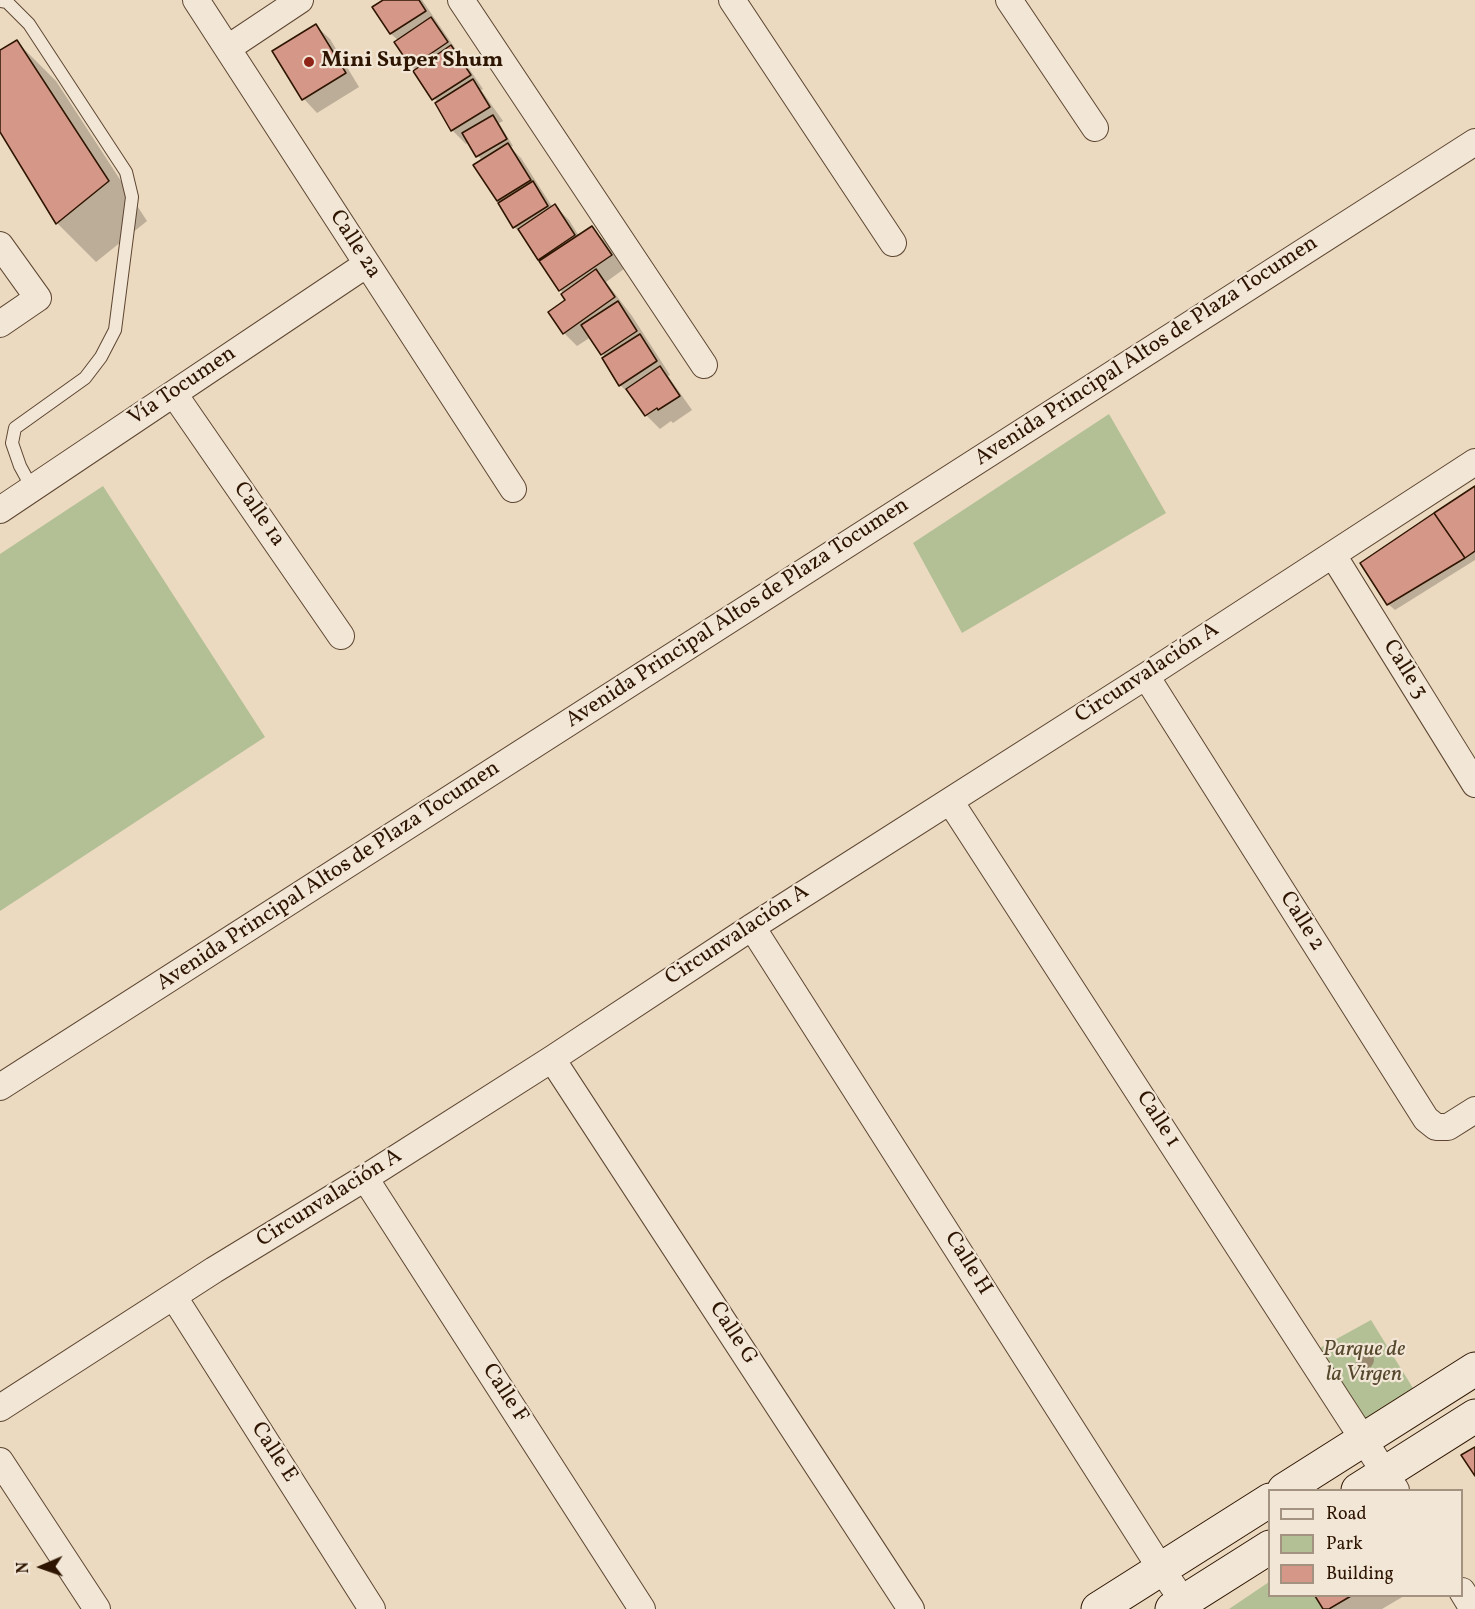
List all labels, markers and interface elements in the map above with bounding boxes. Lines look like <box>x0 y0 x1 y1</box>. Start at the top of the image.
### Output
place label: Mini Super Shum <box>321 49 503 75</box>
marker: Mini Super Shum <box>302 55 316 69</box>
street label: Calle 2a <box>322 206 386 284</box>
street label: Avenida Principal Altos de Plaza Tocumen <box>971 231 1323 473</box>
street label: Vía Tocumen <box>124 341 242 433</box>
street label: Calle 1a <box>226 478 290 552</box>
street label: Avenida Principal Altos de Plaza Tocumen <box>562 493 914 735</box>
street label: Circunvalación A <box>1071 618 1225 730</box>
street label: Calle 3 <box>1376 636 1432 704</box>
street label: Avenida Principal Altos de Plaza Tocumen <box>153 756 505 998</box>
street label: Circunvalación A <box>661 880 815 992</box>
street label: Calle 2 <box>1273 887 1329 957</box>
street label: Calle 1 <box>1129 1087 1185 1153</box>
street label: Circunvalación A <box>253 1144 407 1254</box>
street label: Calle H <box>937 1227 997 1301</box>
street label: Calle G <box>702 1298 762 1370</box>
park label: Parque de la Virgen <box>1323 1338 1405 1390</box>
street label: Calle F <box>475 1359 533 1429</box>
street label: Calle E <box>244 1418 302 1488</box>
legend <box>1268 1489 1463 1597</box>
text: Road <box>1326 1502 1367 1527</box>
text: Park <box>1326 1532 1363 1557</box>
north arrow <box>12 1537 72 1597</box>
text: N <box>13 1561 35 1574</box>
text: Building <box>1326 1562 1394 1587</box>

